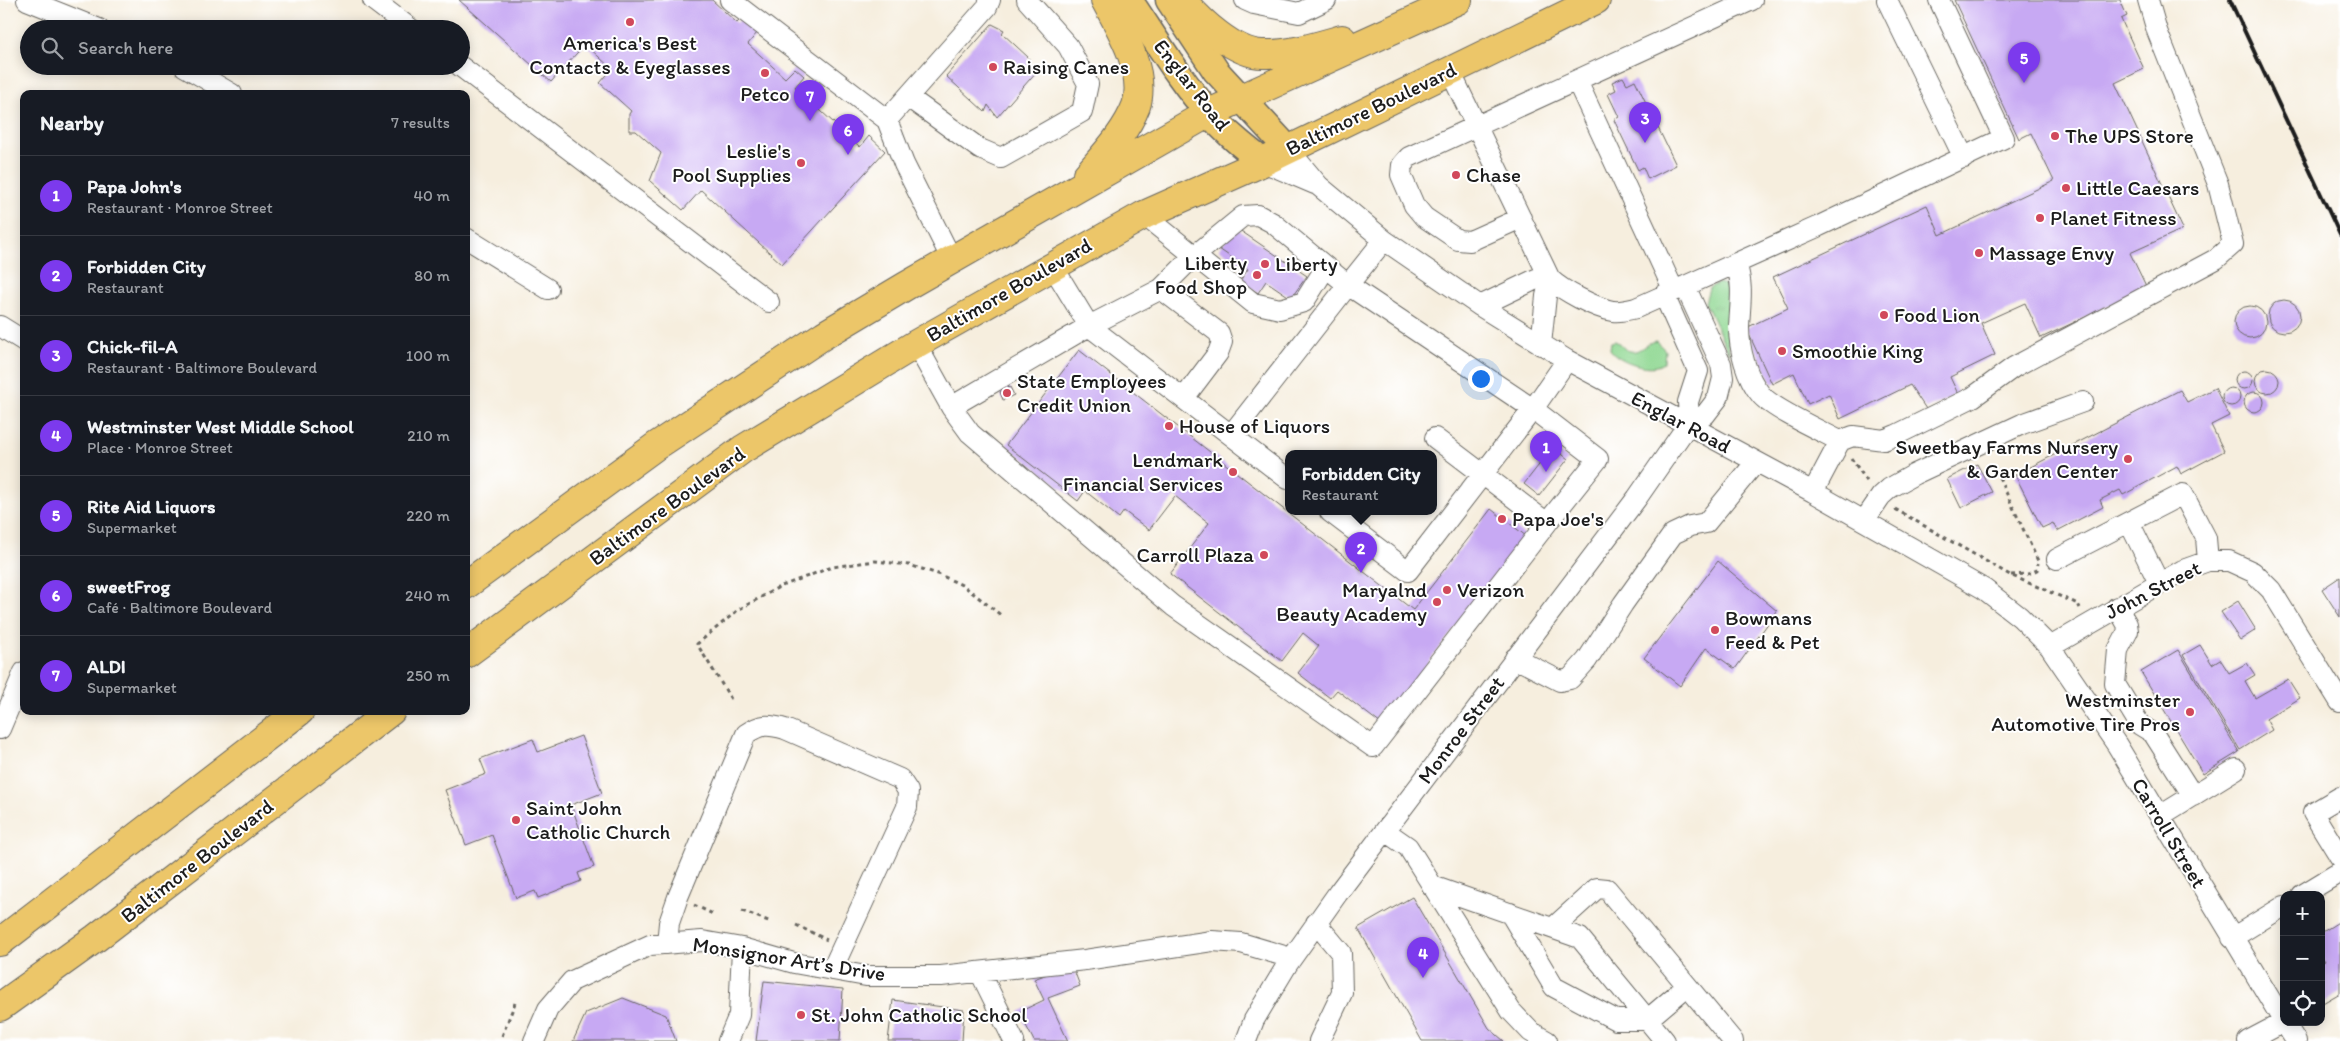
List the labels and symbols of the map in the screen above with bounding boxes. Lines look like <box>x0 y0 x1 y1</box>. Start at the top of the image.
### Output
marker: America's Best Contacts & Eyeglasses <box>624 16 636 28</box>
place label: America's Best Contacts & Eyeglasses <box>529 30 731 79</box>
street label: Englar Road <box>1149 34 1236 136</box>
pin: 5 <box>2008 42 2040 83</box>
place label: Raising Canes <box>1003 54 1129 79</box>
street label: Baltimore Boulevard <box>1281 56 1460 161</box>
marker: Raising Canes <box>987 61 999 73</box>
marker: Petco <box>759 67 771 79</box>
pin: 7 <box>794 80 826 121</box>
place label: Petco <box>740 81 790 106</box>
pin: 3 <box>1629 102 1661 143</box>
pin: 6 <box>832 114 864 155</box>
place label: The UPS Store <box>2065 123 2194 148</box>
marker: The UPS Store <box>2049 130 2061 142</box>
place label: Leslie's Pool Supplies <box>672 138 791 187</box>
marker: Leslie's Pool Supplies <box>795 157 807 169</box>
place label: Chase <box>1466 162 1521 187</box>
marker: Chase <box>1450 169 1462 181</box>
place label: Little Caesars <box>2076 175 2199 200</box>
marker: Little Caesars <box>2060 182 2072 194</box>
place label: Planet Fitness <box>2050 205 2177 230</box>
marker: Planet Fitness <box>2034 212 2046 224</box>
street label: Baltimore Boulevard <box>922 232 1096 347</box>
place label: Massage Envy <box>1989 240 2114 265</box>
marker: Massage Envy <box>1973 247 1985 259</box>
place label: Liberty Food Shop <box>1155 250 1247 299</box>
place label: Liberty <box>1275 251 1338 276</box>
marker: Liberty <box>1259 258 1271 270</box>
marker: Liberty Food Shop <box>1251 269 1263 281</box>
place label: Food Lion <box>1894 302 1980 327</box>
marker: Food Lion <box>1878 309 1890 321</box>
place label: Smoothie King <box>1792 338 1924 363</box>
marker: Smoothie King <box>1776 345 1788 357</box>
your location <box>1468 366 1494 392</box>
place label: State Employees Credit Union <box>1017 368 1166 417</box>
street label: Englar Road <box>1627 385 1735 458</box>
marker: State Employees Credit Union <box>1001 387 1013 399</box>
place label: House of Liquors <box>1179 413 1330 438</box>
marker: House of Liquors <box>1163 420 1175 432</box>
pin: 1 <box>1530 431 1562 472</box>
place label: Sweetbay Farms Nursery & Garden Center <box>1896 434 2119 483</box>
street label: Baltimore Boulevard <box>584 441 750 571</box>
place label: Lendmark Financial Services <box>1063 447 1223 496</box>
marker: Sweetbay Farms Nursery & Garden Center <box>2122 453 2134 465</box>
marker: Lendmark Financial Services <box>1227 466 1239 478</box>
place label: Papa Joe's <box>1512 506 1604 531</box>
marker: Papa Joe's <box>1496 513 1508 525</box>
pin: 2 <box>1345 532 1377 573</box>
place label: Carroll Plaza <box>1137 542 1254 567</box>
marker: Carroll Plaza <box>1258 549 1270 561</box>
street label: John Street <box>2101 555 2205 624</box>
place label: Maryalnd Beauty Academy <box>1276 577 1427 626</box>
place label: Verizon <box>1457 577 1524 602</box>
marker: Verizon <box>1441 584 1453 596</box>
marker: Maryalnd Beauty Academy <box>1431 596 1443 608</box>
place label: Bowmans Feed & Pet <box>1725 605 1820 654</box>
marker: Bowmans Feed & Pet <box>1709 624 1721 636</box>
street label: Monroe Street <box>1412 671 1509 789</box>
place label: Westminster Automotive Tire Pros <box>1991 687 2181 736</box>
marker: Westminster Automotive Tire Pros <box>2184 706 2196 718</box>
street label: Carroll Street <box>2127 773 2212 892</box>
street label: Baltimore Boulevard <box>115 793 278 928</box>
place label: Saint John Catholic Church <box>526 795 671 844</box>
marker: Saint John Catholic Church <box>510 814 522 826</box>
street label: Monsignor Art’s Drive <box>691 931 887 986</box>
pin: 4 <box>1407 937 1439 978</box>
place label: St. John Catholic School <box>811 1002 1027 1027</box>
marker: St. John Catholic School <box>795 1009 807 1021</box>

